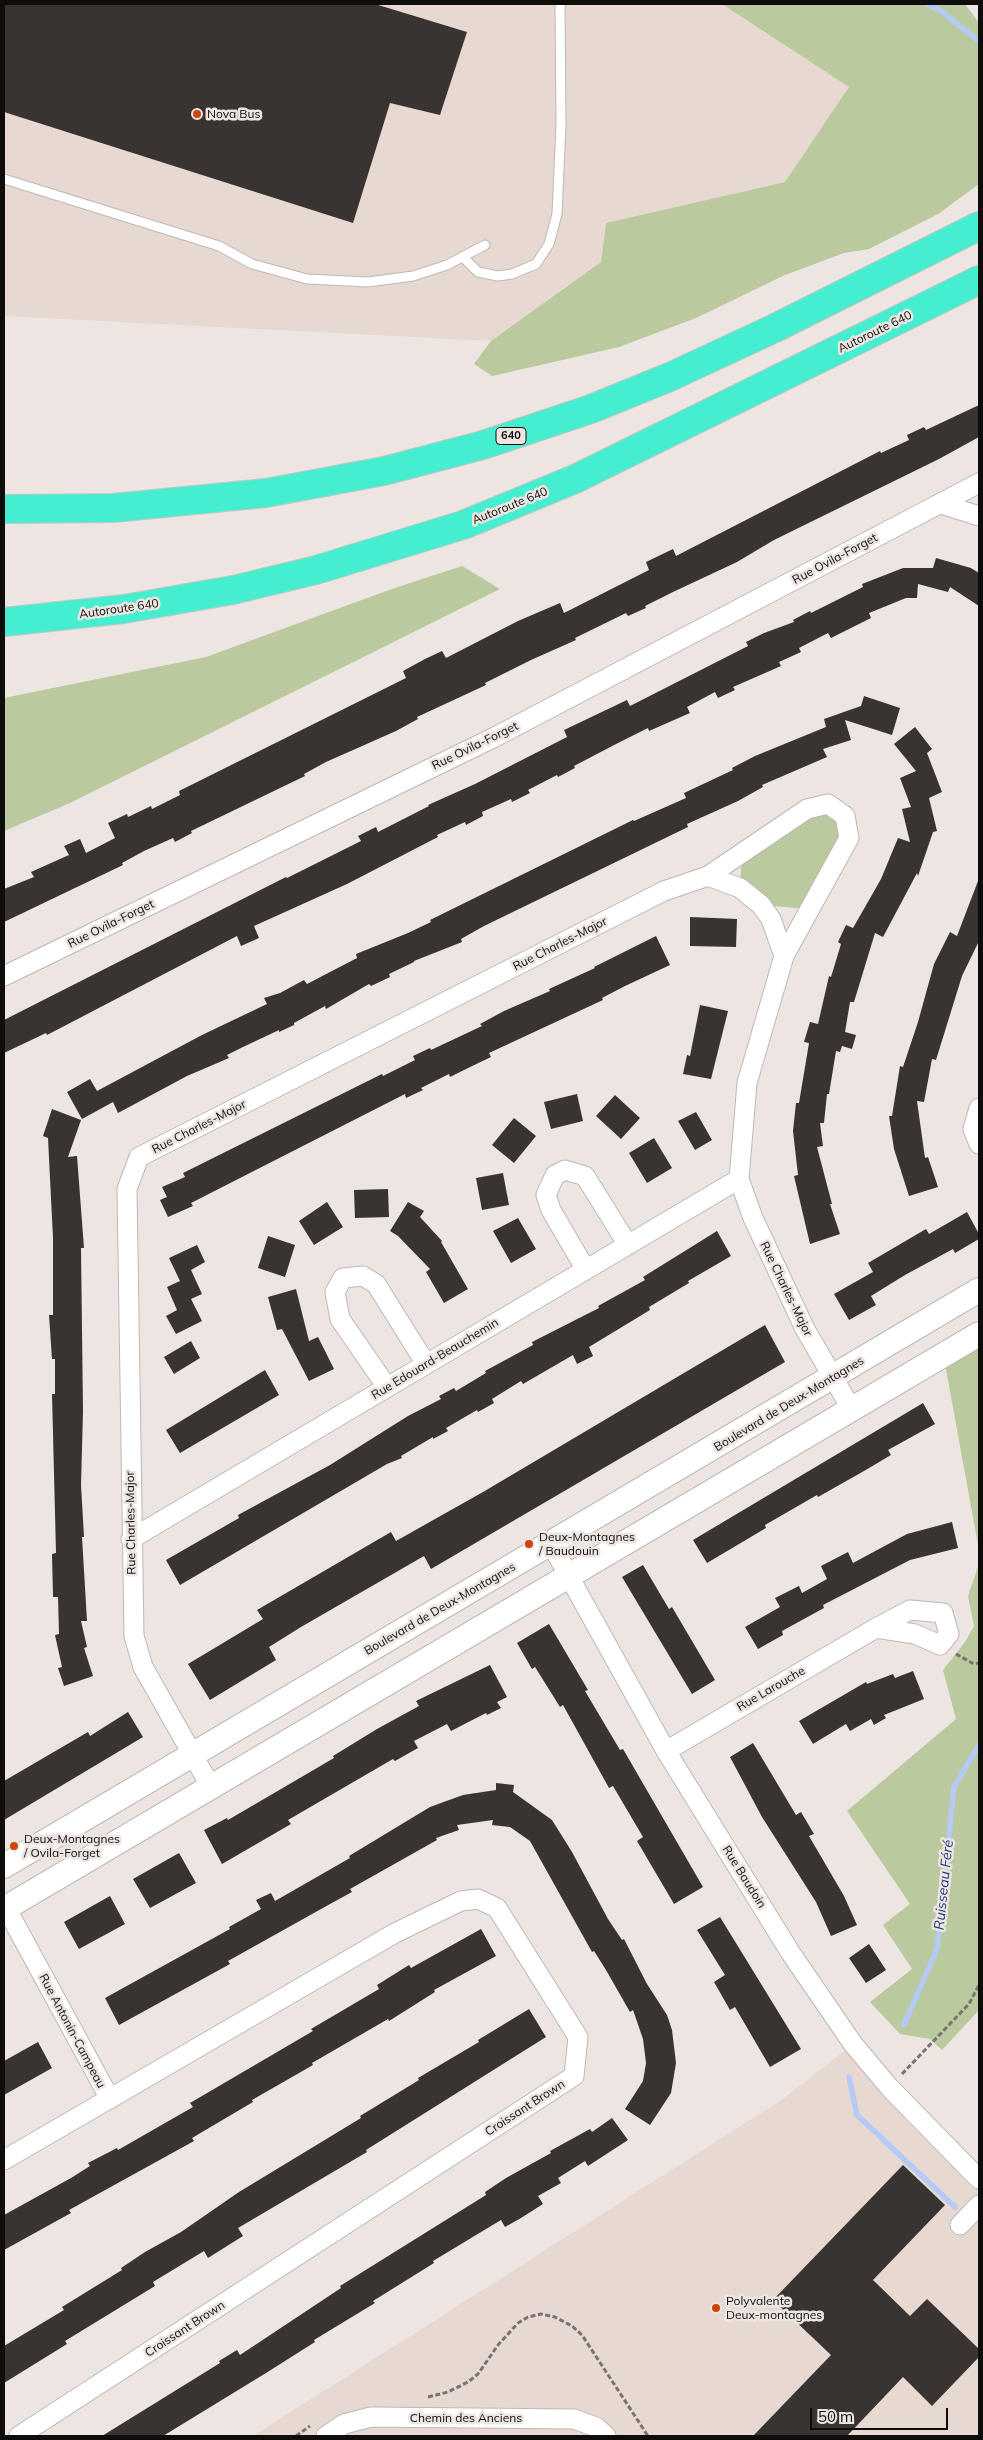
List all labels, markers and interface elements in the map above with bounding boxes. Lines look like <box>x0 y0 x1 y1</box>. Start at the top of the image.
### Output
place label: Nova Bus <box>207 107 260 121</box>
marker: Nova Bus <box>191 108 203 120</box>
street label: Autoroute 640 <box>836 308 914 356</box>
road number: 640 <box>496 428 526 444</box>
street label: Autoroute 640 <box>470 484 550 528</box>
street label: Rue Ovila-Forget <box>790 531 880 587</box>
street label: Autoroute 640 <box>78 596 160 622</box>
street label: Rue Ovila-Forget <box>430 719 520 773</box>
street label: Rue Ovila-Forget <box>66 897 156 951</box>
street label: Rue Charles-Major <box>511 914 609 974</box>
street label: Rue Charles-Major <box>150 1097 248 1157</box>
street label: Rue Charles-Major <box>757 1239 815 1339</box>
street label: Rue Edouard-Beauchemin <box>369 1315 501 1403</box>
street label: Boulevard de Deux-Montagnes <box>712 1354 866 1454</box>
street label: Rue Charles-Major <box>123 1471 139 1575</box>
place label: Deux-Montagnes / Baudouin <box>539 1530 635 1558</box>
marker: Deux-Montagnes / Baudouin <box>523 1538 535 1550</box>
street label: Boulevard de Deux-Montagnes <box>362 1560 518 1658</box>
street label: Rue Larouche <box>734 1664 808 1714</box>
place label: Deux-Montagnes / Ovila-Forget <box>24 1832 120 1860</box>
water label: Ruisseau Féré <box>931 1839 957 1931</box>
marker: Deux-Montagnes / Ovila-Forget <box>8 1840 20 1852</box>
street label: Rue Baudoin <box>719 1843 769 1911</box>
street label: Rue Antonin-Campeau <box>36 1971 108 2091</box>
street label: Croissant Brown <box>482 2077 568 2139</box>
place label: Polyvalente Deux-montagnes <box>726 2294 822 2322</box>
street label: Croissant Brown <box>142 2298 228 2360</box>
marker: Polyvalente Deux-montagnes <box>710 2302 722 2314</box>
scale bar <box>813 2398 950 2430</box>
text: 50 m <box>818 2407 853 2426</box>
street label: Chemin des Anciens <box>410 2411 522 2425</box>

